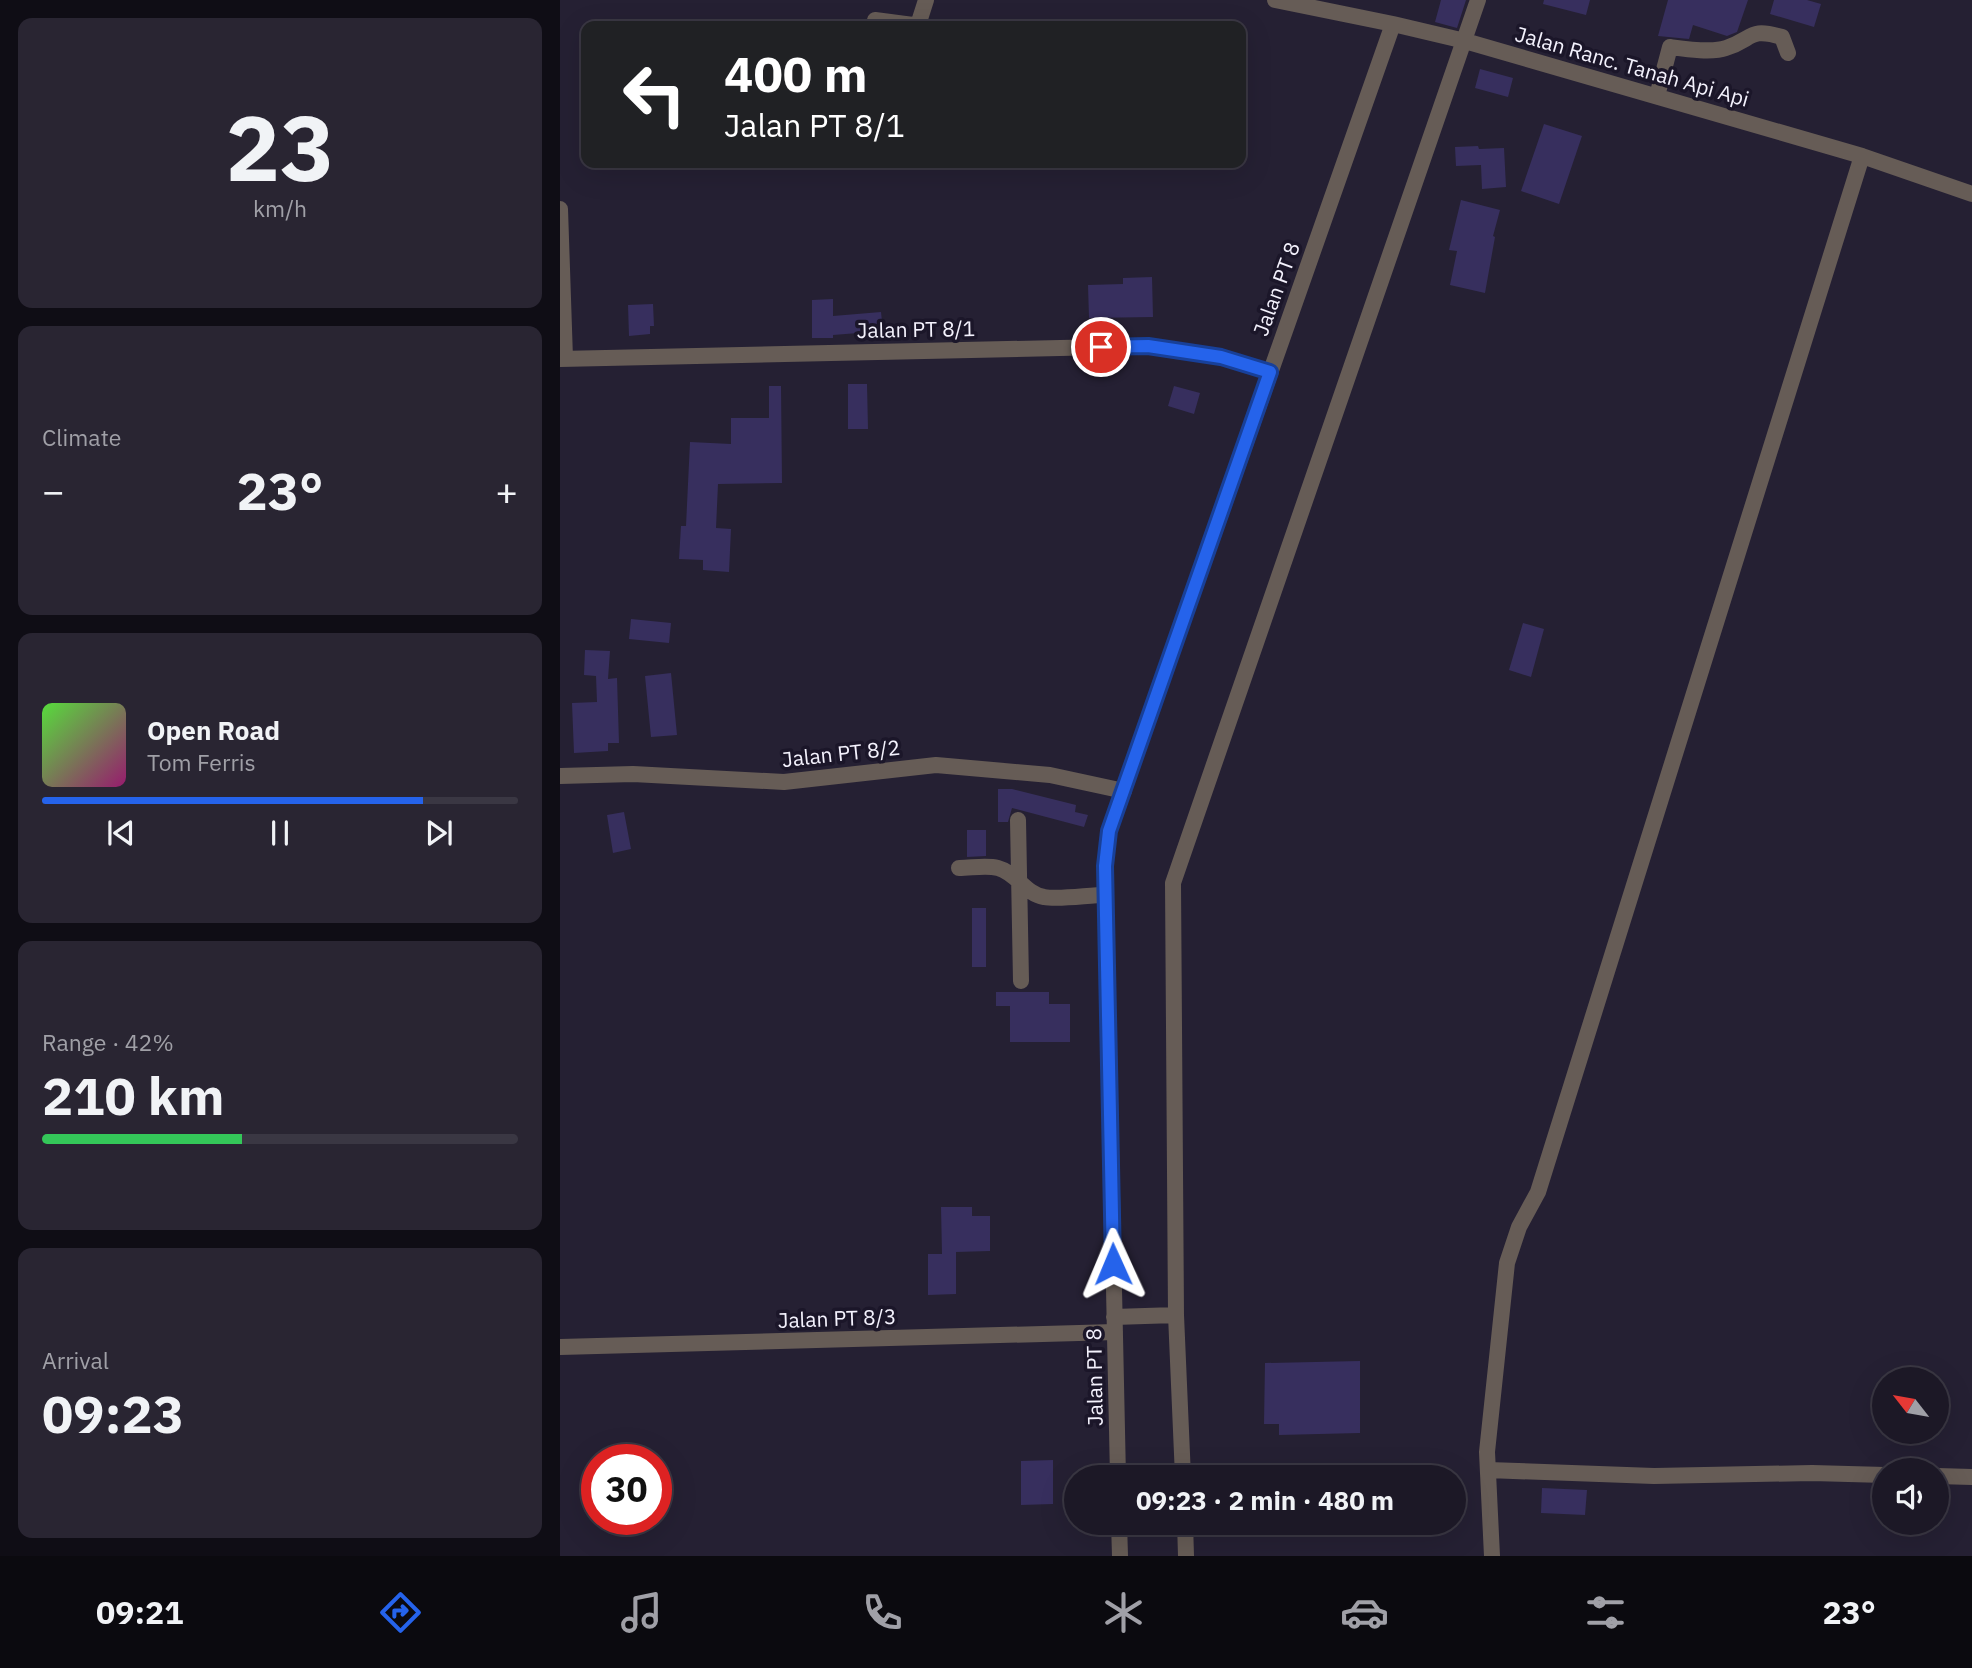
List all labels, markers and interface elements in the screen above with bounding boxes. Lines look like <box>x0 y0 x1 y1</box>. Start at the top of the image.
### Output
street label: Jalan Ranc. Tanah Api Api <box>1512 19 1752 113</box>
text: 400 m <box>724 42 868 105</box>
icon: left <box>609 49 700 140</box>
text: 23 <box>225 88 335 206</box>
text: Jalan PT 8/1 <box>724 104 905 146</box>
text: km/h <box>253 193 307 223</box>
street label: Jalan PT 8 <box>1246 238 1306 340</box>
street label: Jalan PT 8/1 <box>856 314 976 344</box>
pin <box>1071 317 1131 377</box>
icon: arrive <box>1082 328 1120 366</box>
text: Climate <box>42 422 121 452</box>
text: 23° <box>237 457 323 524</box>
text: − <box>42 466 65 515</box>
text: + <box>495 466 518 515</box>
text: Open Road <box>147 713 280 747</box>
street label: Jalan PT 8/2 <box>780 733 901 773</box>
text: Tom Ferris <box>147 747 256 777</box>
icon: previous <box>102 814 140 852</box>
icon: pause <box>261 814 299 852</box>
icon: next <box>420 814 458 852</box>
text: Range · 42% <box>42 1027 174 1057</box>
text: 210 km <box>42 1062 224 1129</box>
position arrow <box>1076 1227 1150 1301</box>
street label: Jalan PT 8/3 <box>777 1302 897 1334</box>
street label: Jalan PT 8 <box>1079 1328 1109 1426</box>
text: Arrival <box>42 1345 109 1375</box>
north arrow <box>1872 1367 1950 1444</box>
map controls <box>1872 1367 1949 1535</box>
text: 09:23 <box>42 1380 184 1447</box>
speed limit sign: 30 <box>581 1444 672 1535</box>
button: sound <box>1872 1458 1949 1535</box>
text: 09:23 · 2 min · 480 m <box>1136 1483 1394 1517</box>
icon: directions <box>376 1588 425 1637</box>
icon: music <box>617 1588 666 1637</box>
icon: phone <box>858 1588 907 1637</box>
icon: climate <box>1099 1588 1148 1637</box>
icon: car <box>1340 1588 1389 1637</box>
icon: filters <box>1581 1588 1630 1637</box>
text: 09:21 <box>96 1591 183 1633</box>
text: 23° <box>1822 1591 1876 1633</box>

